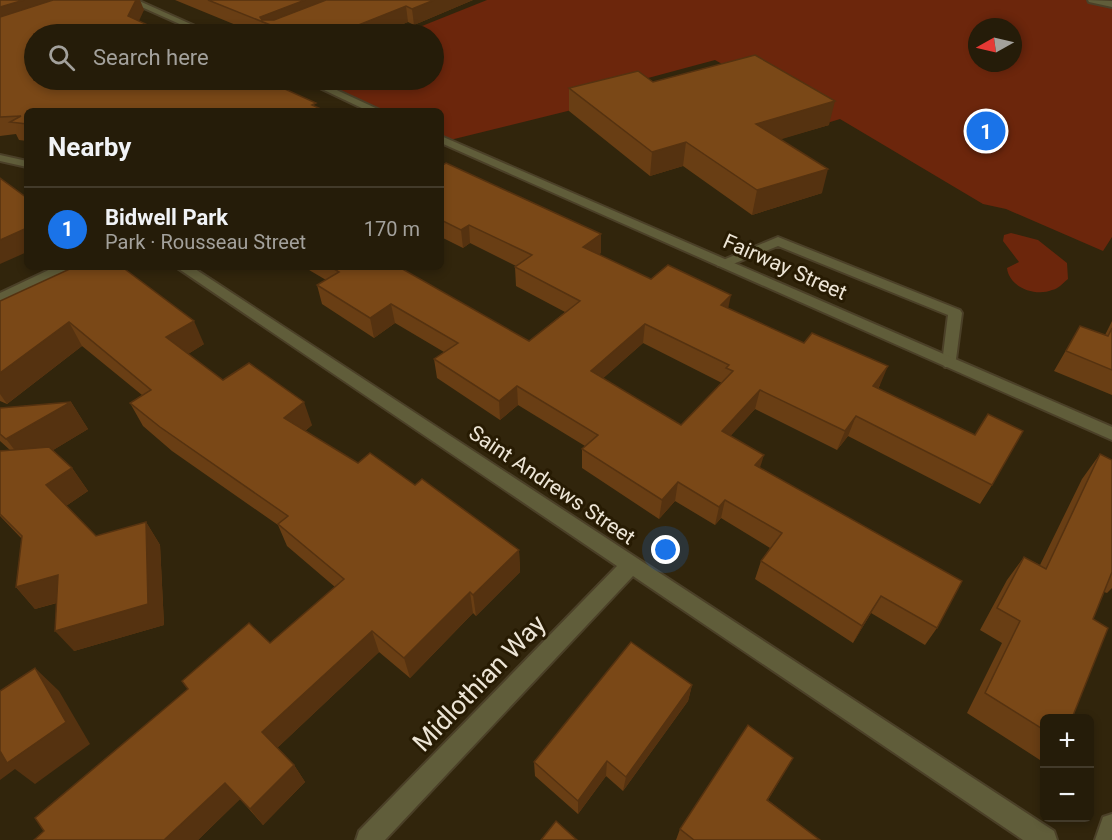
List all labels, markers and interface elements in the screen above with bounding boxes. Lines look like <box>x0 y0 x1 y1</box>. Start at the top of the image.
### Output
north arrow <box>968 18 1022 72</box>
search box <box>24 24 444 90</box>
icon: search <box>45 41 78 74</box>
text: Search here <box>93 45 209 70</box>
pin: 1 <box>966 108 1006 154</box>
text: Nearby <box>48 132 131 162</box>
text: Bidwell Park <box>105 205 228 230</box>
text: 1 <box>62 217 73 241</box>
text: 170 m <box>364 217 420 241</box>
street label: Fairway Street <box>720 229 851 305</box>
text: Park · Rousseau Street <box>105 230 306 254</box>
street label: Saint Andrews Street <box>464 420 640 550</box>
your location <box>651 535 680 564</box>
street label: Midlothian Way <box>406 609 552 757</box>
map controls <box>1040 714 1094 822</box>
button: + <box>1040 714 1094 768</box>
button: − <box>1040 768 1094 822</box>

